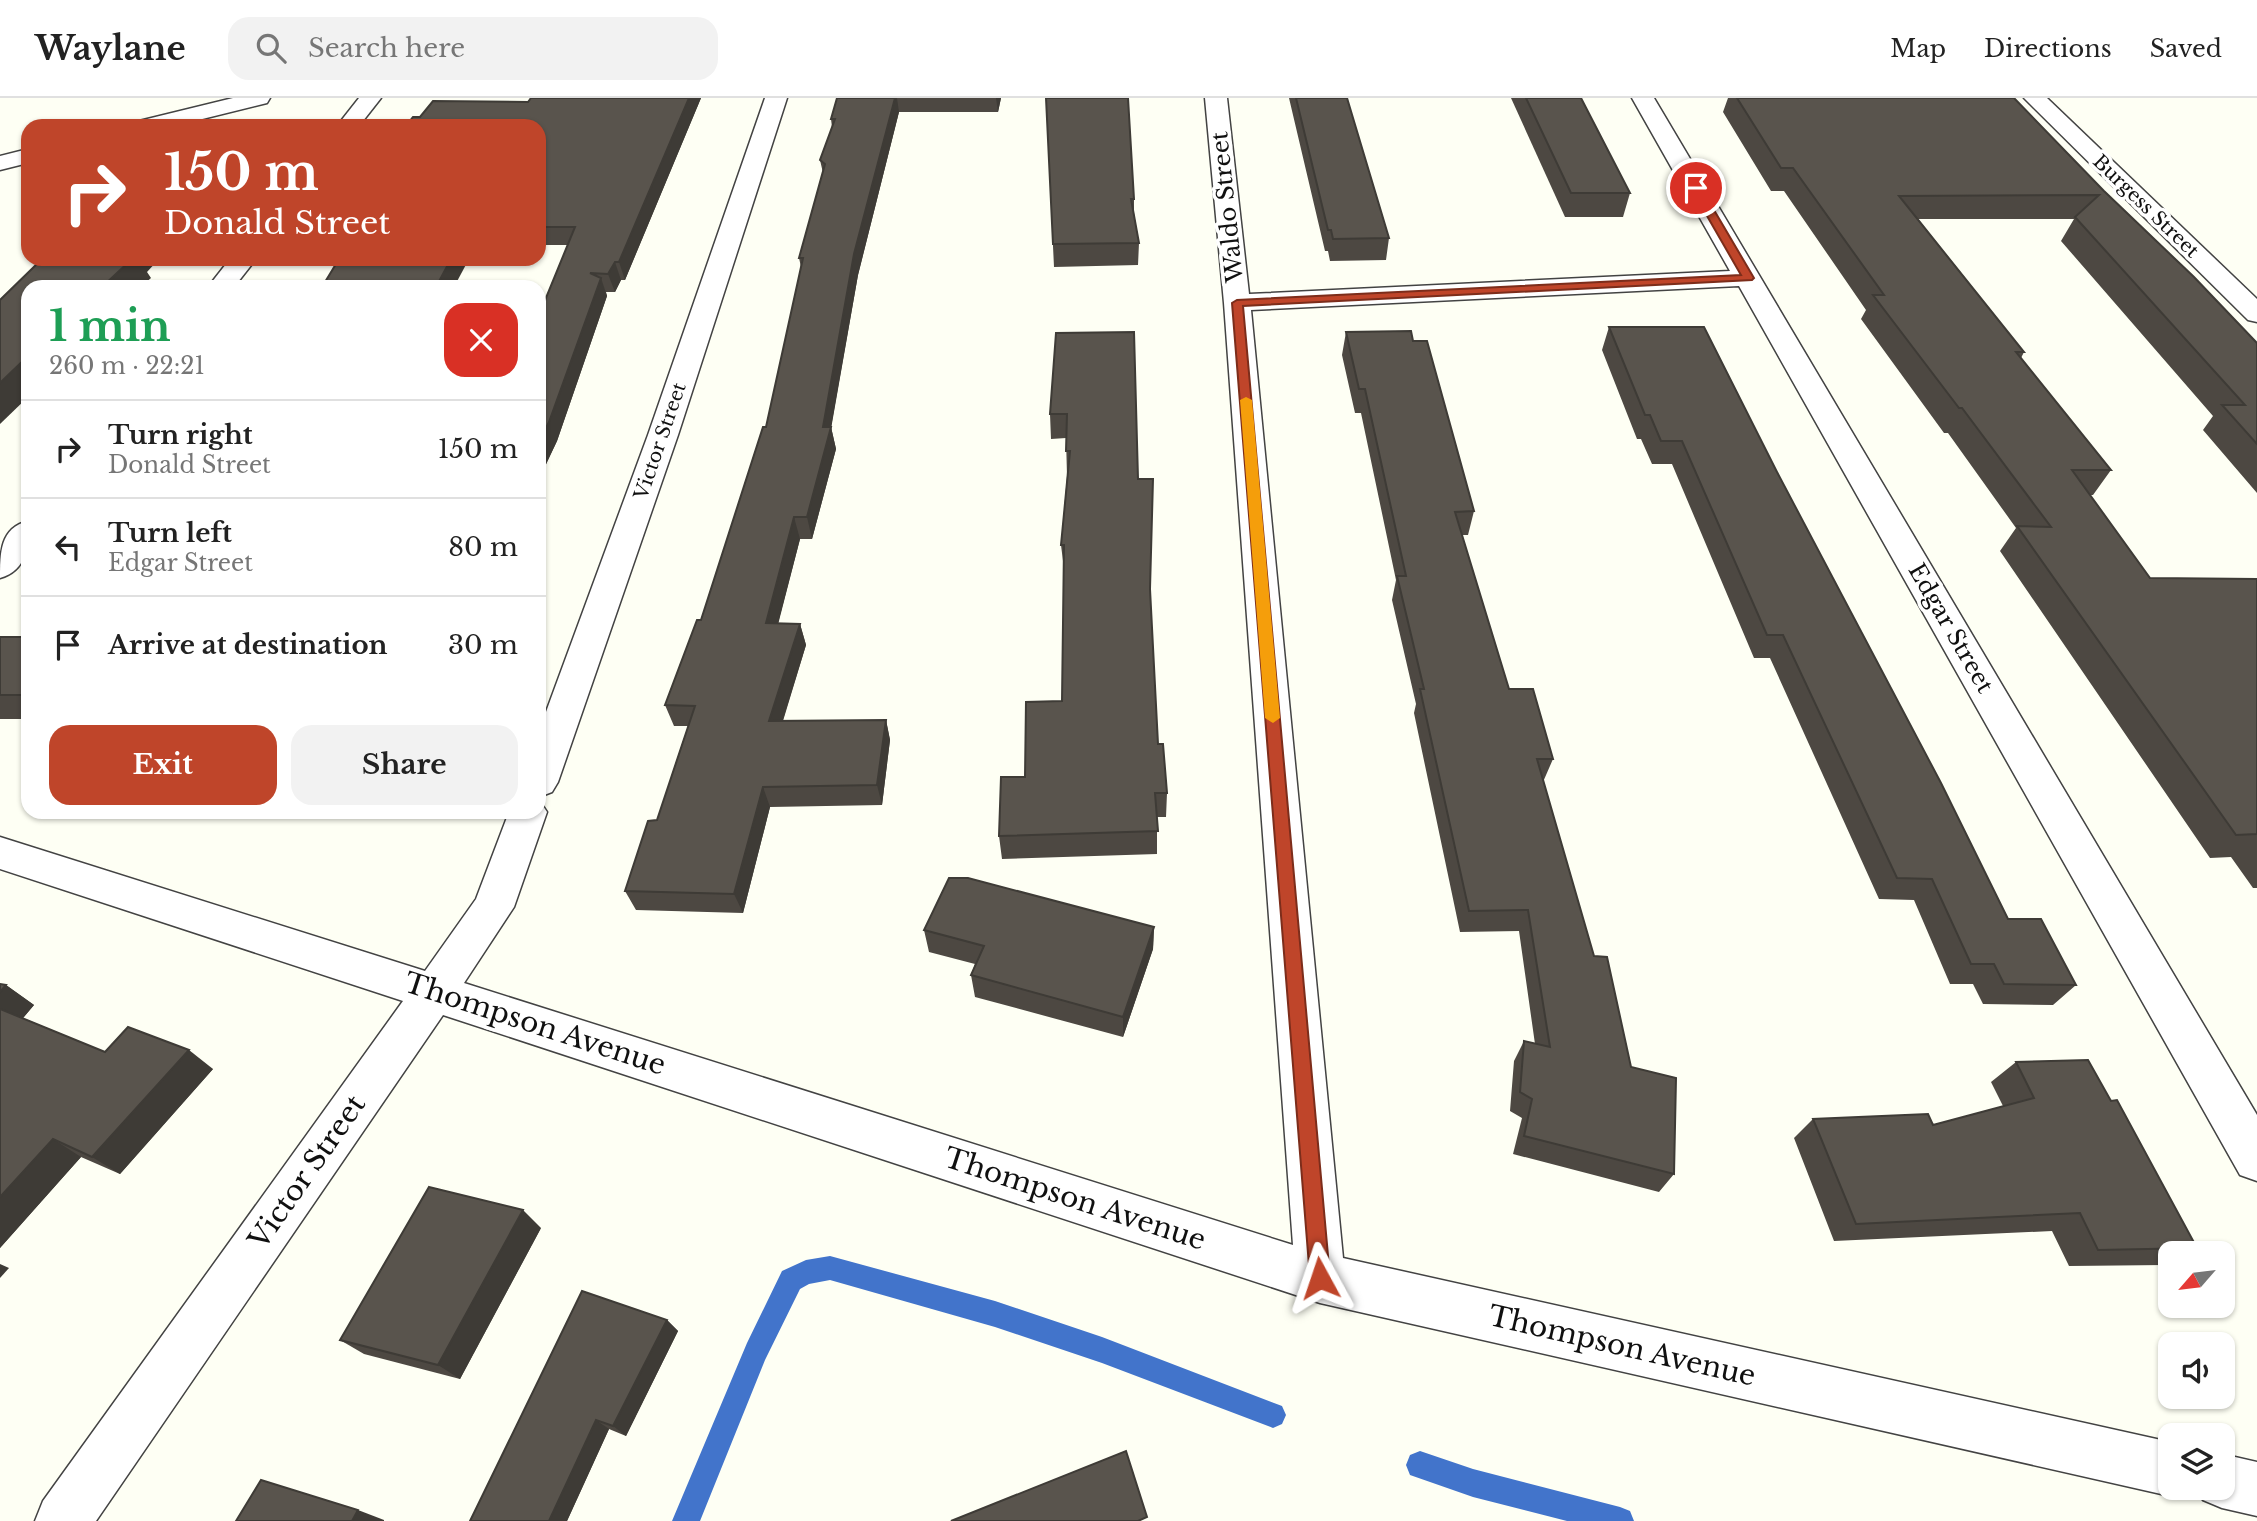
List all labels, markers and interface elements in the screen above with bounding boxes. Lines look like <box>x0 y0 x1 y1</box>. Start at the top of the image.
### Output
search box <box>228 17 718 80</box>
text: Waylane <box>35 28 186 69</box>
icon: search <box>252 29 290 67</box>
text: Search here <box>308 32 465 64</box>
text: Map <box>1890 34 1946 63</box>
text: Directions <box>1984 34 2112 63</box>
text: Saved <box>2150 34 2222 63</box>
street label: Waldo Street <box>1205 130 1249 285</box>
text: 150 m <box>164 142 319 203</box>
icon: right <box>49 147 140 238</box>
street label: Burgess Street <box>2088 150 2204 263</box>
pin <box>1666 158 1726 218</box>
icon: arrive <box>1677 169 1715 207</box>
text: Donald Street <box>164 203 390 243</box>
text: 1 min <box>49 300 171 352</box>
button: close <box>444 303 518 377</box>
text: 260 m · 22:21 <box>49 352 205 380</box>
street label: Victor Street <box>629 379 691 503</box>
text: Turn right <box>108 419 253 451</box>
icon: right <box>49 430 87 468</box>
text: 150 m <box>438 433 518 465</box>
text: Donald Street <box>108 451 271 479</box>
text: Turn left <box>108 517 232 549</box>
icon: left <box>49 528 87 566</box>
text: 80 m <box>448 531 518 563</box>
text: Edgar Street <box>108 549 253 577</box>
street label: Edgar Street <box>1903 558 2000 698</box>
icon: arrive <box>49 626 87 664</box>
text: Arrive at destination <box>108 629 388 661</box>
text: 30 m <box>448 629 518 661</box>
button: Exit <box>49 725 277 805</box>
button: Share <box>291 725 518 805</box>
street label: Thompson Avenue <box>400 965 670 1083</box>
street label: Victor Street <box>240 1088 373 1257</box>
street label: Thompson Avenue <box>940 1140 1210 1258</box>
position arrow <box>1283 1241 1357 1315</box>
north arrow <box>2158 1241 2235 1318</box>
map controls <box>2158 1241 2235 1500</box>
street label: Thompson Avenue <box>1485 1298 1759 1394</box>
button: sound <box>2158 1332 2235 1409</box>
button: layers <box>2158 1423 2235 1500</box>

